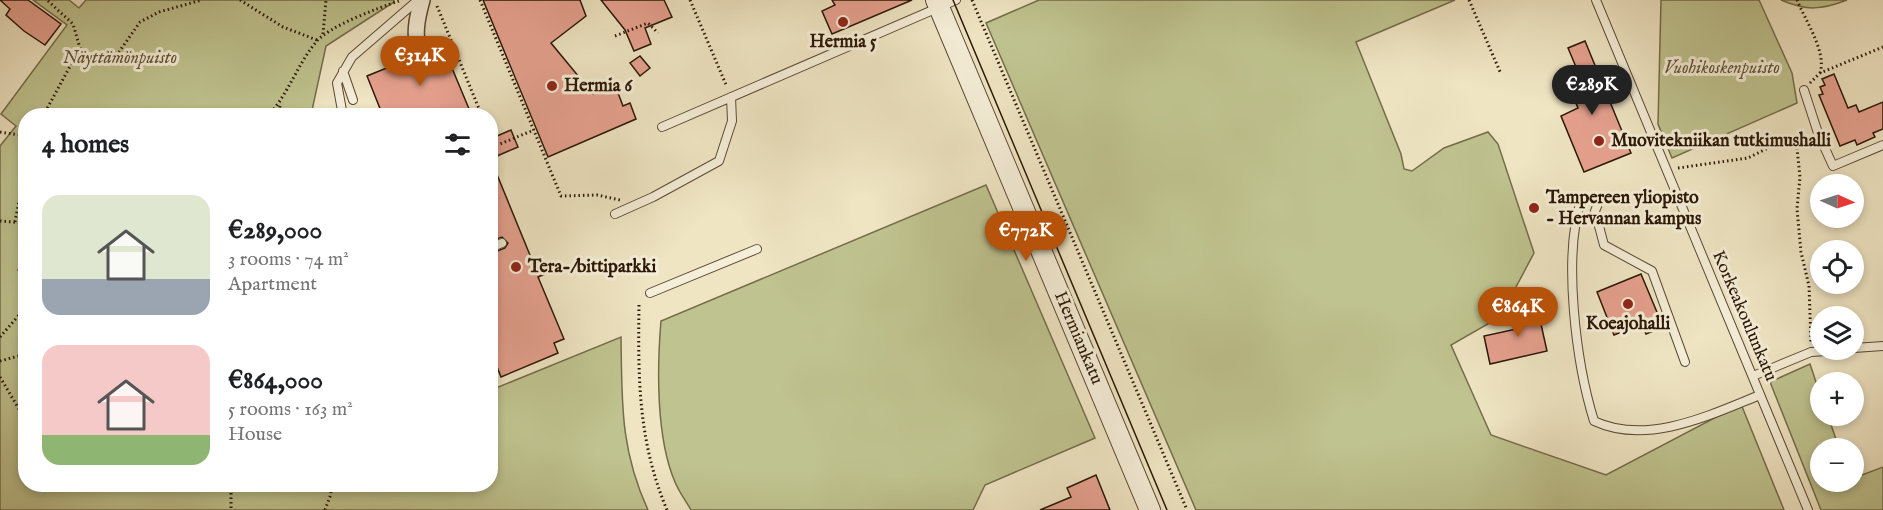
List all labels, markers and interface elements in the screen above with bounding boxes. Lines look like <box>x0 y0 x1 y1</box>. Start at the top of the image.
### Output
marker: Hermia 5 <box>836 15 850 29</box>
place label: Hermia 5 <box>809 31 877 54</box>
pin: €314K <box>378 36 462 87</box>
text: €314K <box>395 43 445 68</box>
park label: Näyttämönpuisto <box>63 47 177 70</box>
park label: Vuohikoskenpuisto <box>1664 57 1780 80</box>
pin: €289K <box>1550 65 1634 116</box>
text: €289K <box>1566 72 1618 97</box>
place label: Hermia 6 <box>564 75 634 98</box>
marker: Hermia 6 <box>545 79 559 93</box>
text: 4 homes <box>42 128 129 161</box>
icon: filters <box>441 128 474 161</box>
place label: Muovitekniikan tutkimushalli <box>1611 130 1831 153</box>
marker: Muovitekniikan tutkimushalli <box>1592 134 1606 148</box>
north arrow <box>1810 174 1864 228</box>
map controls <box>1810 174 1864 492</box>
place label: Tampereen yliopisto - Hervannan kampus <box>1545 187 1702 231</box>
marker: Tampereen yliopisto - Hervannan kampus <box>1527 201 1541 215</box>
pin: €772K <box>984 211 1068 262</box>
text: €289,000 <box>228 214 322 247</box>
text: €772K <box>999 218 1053 243</box>
icon: home <box>90 219 162 291</box>
button: locate <box>1810 240 1864 294</box>
text: 3 rooms · 74 m² <box>228 247 349 272</box>
street label: Korkeakoulunkatu <box>1706 247 1782 385</box>
place label: Tera-/bittiparkki <box>527 256 656 279</box>
marker: Tera-/bittiparkki <box>509 260 523 274</box>
text: Apartment <box>228 272 317 297</box>
pin: €864K <box>1476 287 1560 338</box>
street label: Hermiankatu <box>1048 288 1108 388</box>
text: €864K <box>1492 294 1544 319</box>
marker: Koeajohalli <box>1621 297 1635 311</box>
button: layers <box>1810 306 1864 360</box>
place label: Koeajohalli <box>1586 313 1670 336</box>
text: €864,000 <box>228 364 323 397</box>
icon: home <box>90 369 162 441</box>
button: + <box>1810 372 1864 426</box>
text: 5 rooms · 163 m² <box>228 397 353 422</box>
text: House <box>228 422 282 447</box>
button: − <box>1810 438 1864 492</box>

